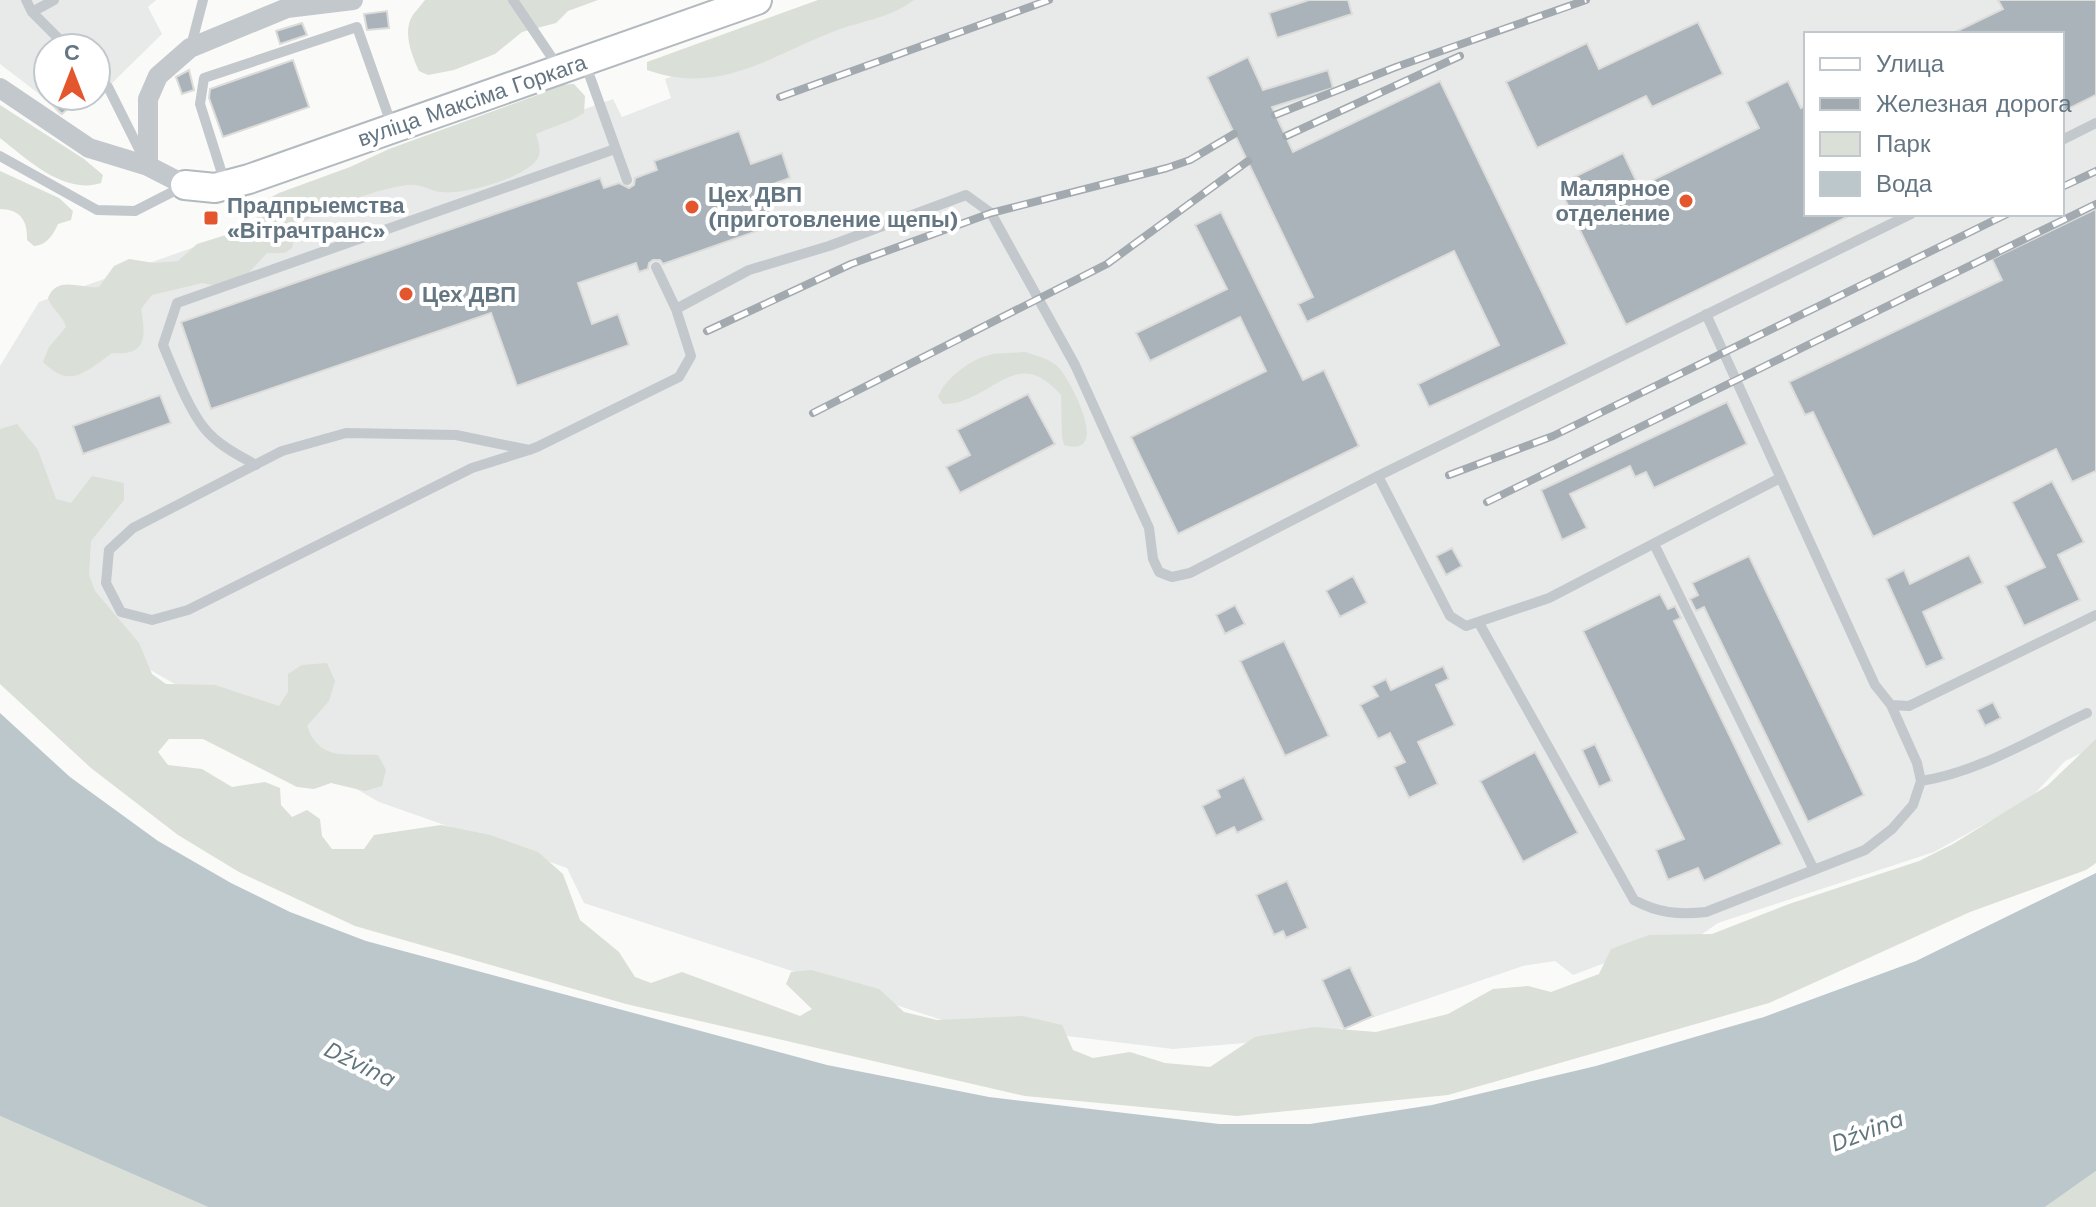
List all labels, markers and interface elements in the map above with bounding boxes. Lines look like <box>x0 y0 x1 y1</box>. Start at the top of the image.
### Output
north arrow <box>32 32 112 112</box>
legend <box>1804 32 2064 216</box>
text: С <box>64 40 80 65</box>
street label: вуліца Максіма Горкага <box>355 49 591 151</box>
text: Улица <box>1876 50 1945 78</box>
text: Железная дорога <box>1876 90 2072 118</box>
text: Парк <box>1876 130 1931 158</box>
text: Вода <box>1876 170 1933 198</box>
place label: Малярное отделение <box>1555 176 1670 226</box>
place label: Цех ДВП (приготовление щепы) <box>708 182 959 232</box>
marker: Малярное отделение <box>1677 192 1695 210</box>
place label: Прадпрыемства «Вітрачтранс» <box>227 193 405 243</box>
marker: Цех ДВП (приготовление щепы) <box>683 198 701 216</box>
marker: Прадпрыемства «Вітрачтранс» <box>202 209 220 227</box>
place label: Цех ДВП <box>422 282 516 307</box>
marker: Цех ДВП <box>397 285 415 303</box>
water label: Dźvina <box>320 1035 401 1093</box>
water label: Dźvina <box>1826 1104 1908 1158</box>

